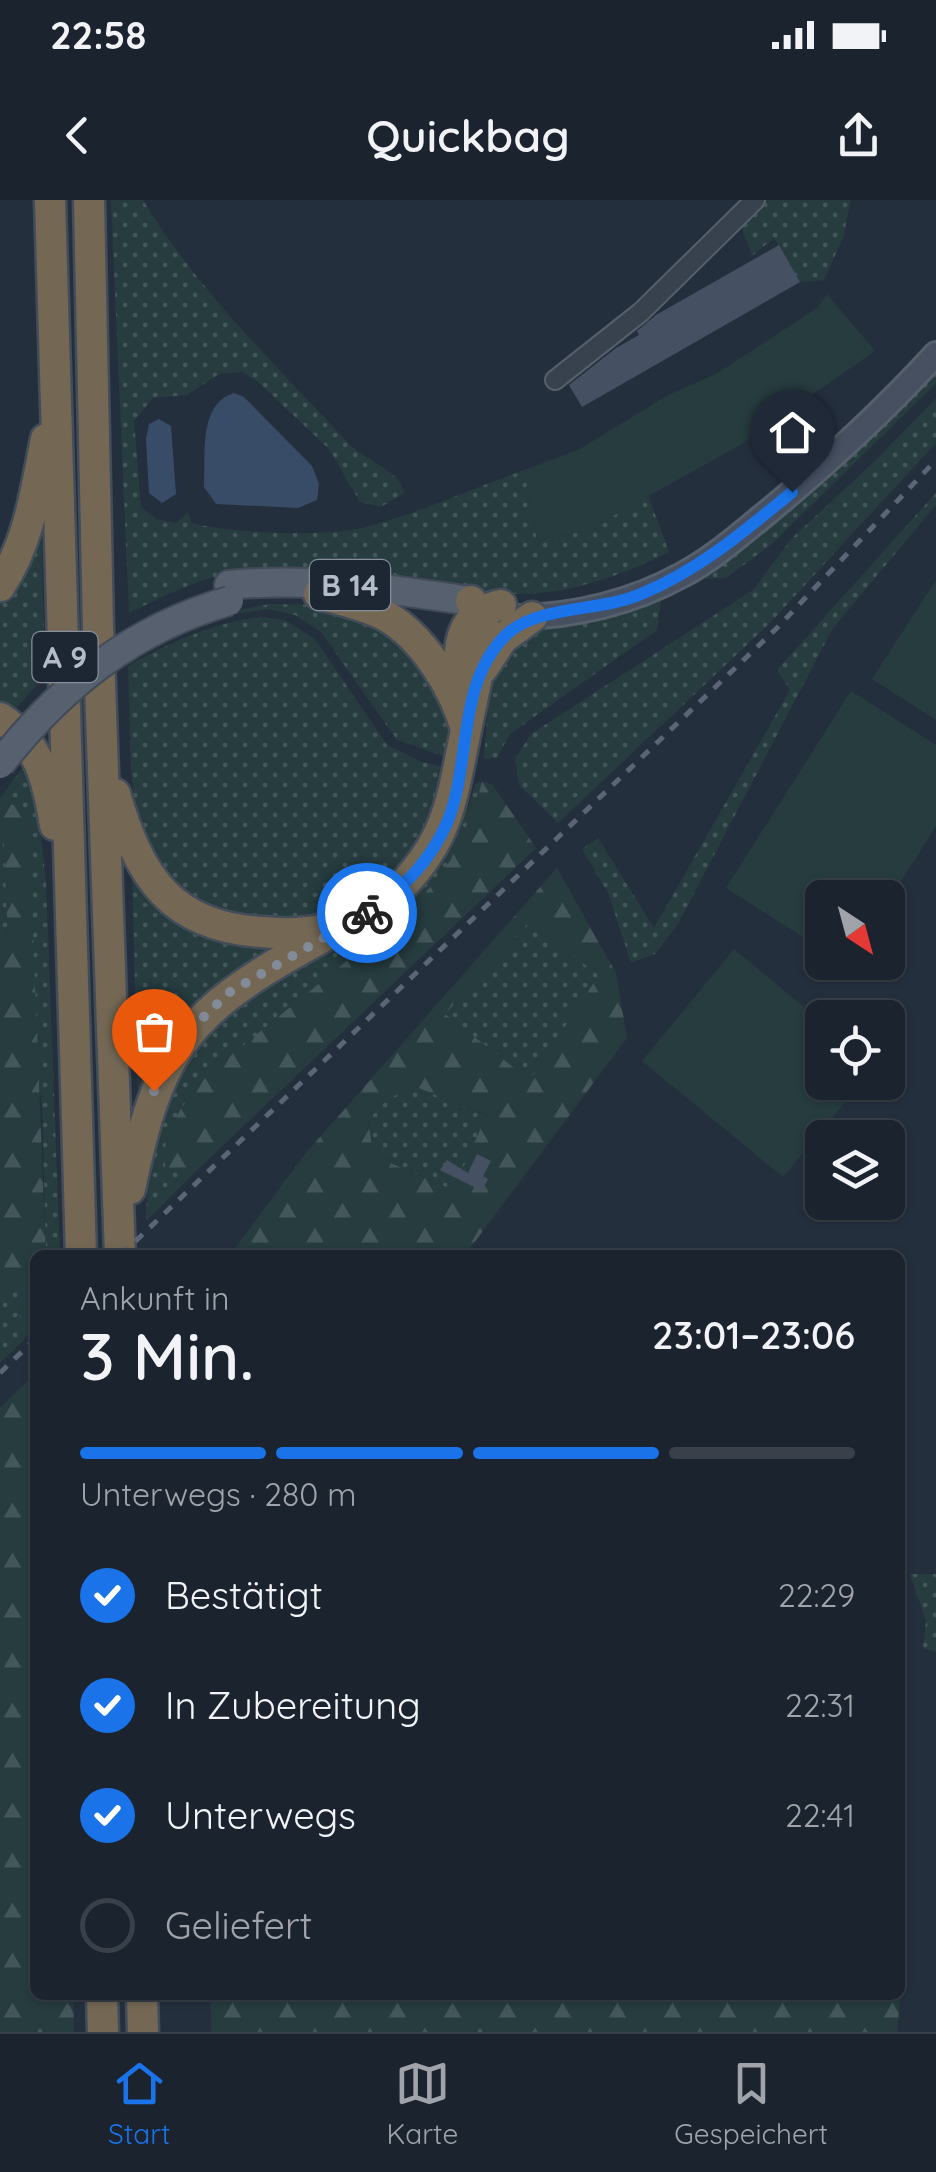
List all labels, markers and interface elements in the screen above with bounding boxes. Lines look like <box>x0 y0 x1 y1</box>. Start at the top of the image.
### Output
text: 22:58 <box>50 11 146 59</box>
text: Quickbag <box>366 107 570 163</box>
icon: back <box>50 108 105 163</box>
icon: share <box>831 108 886 163</box>
pin <box>750 390 835 493</box>
icon: home <box>765 405 820 460</box>
road number: B 14 <box>310 560 390 610</box>
road number: A 9 <box>32 632 98 682</box>
courier <box>317 863 417 963</box>
north arrow <box>805 880 905 980</box>
map controls <box>805 880 905 1220</box>
icon: bike <box>340 886 395 941</box>
pin <box>112 989 197 1092</box>
button: locate <box>805 1000 905 1100</box>
icon: bag <box>127 1004 182 1059</box>
button: layers <box>805 1120 905 1220</box>
text: Ankunft in <box>80 1278 229 1318</box>
text: 23:01–23:06 <box>652 1311 855 1359</box>
text: 3 Min. <box>80 1315 254 1396</box>
text: Unterwegs · 280 m <box>80 1474 356 1514</box>
icon: check <box>80 1568 135 1623</box>
text: Bestätigt <box>165 1571 323 1619</box>
text: 22:29 <box>778 1575 855 1615</box>
icon: check <box>80 1678 135 1733</box>
text: In Zubereitung <box>165 1681 421 1729</box>
text: 22:31 <box>785 1685 855 1725</box>
icon: check <box>80 1788 135 1843</box>
text: Unterwegs <box>165 1791 356 1839</box>
text: 22:41 <box>785 1795 855 1835</box>
text: Geliefert <box>165 1901 312 1949</box>
tab: Start <box>108 2056 170 2151</box>
tab: Karte <box>386 2056 458 2151</box>
tab: Gespeichert <box>674 2056 828 2151</box>

